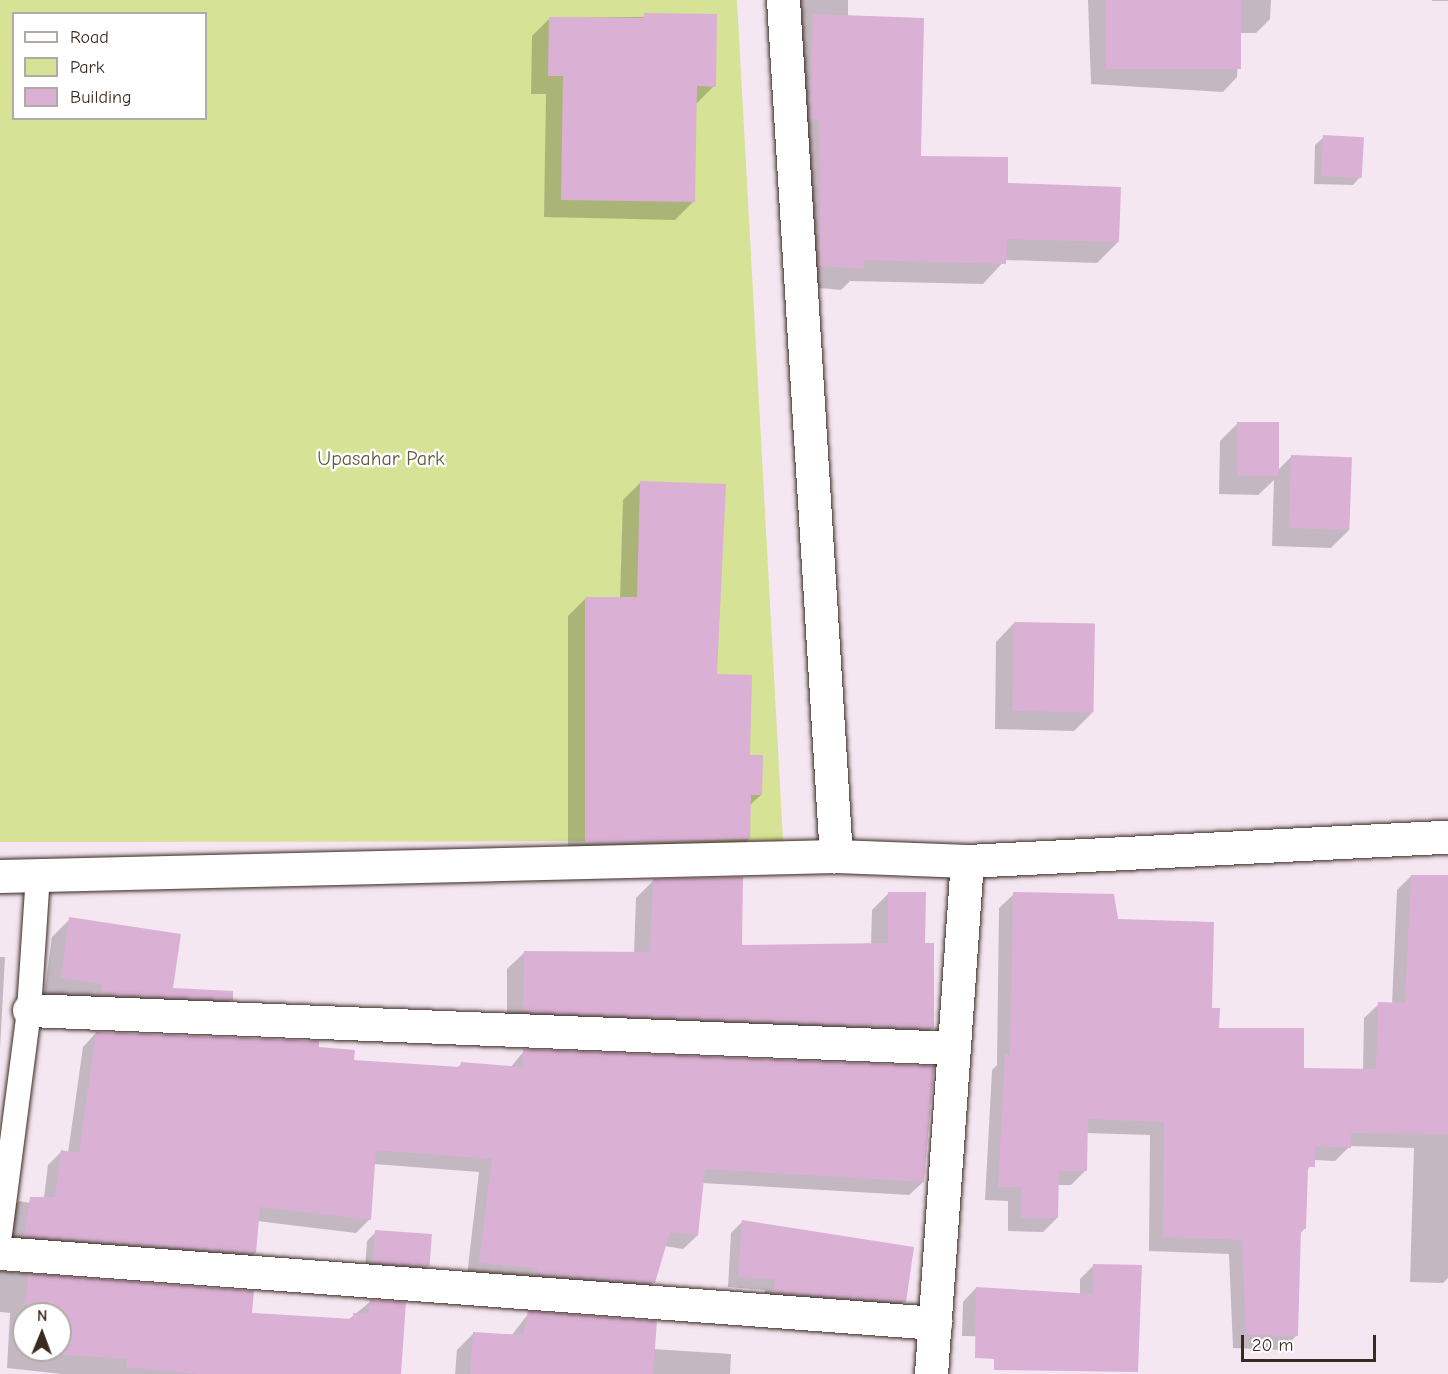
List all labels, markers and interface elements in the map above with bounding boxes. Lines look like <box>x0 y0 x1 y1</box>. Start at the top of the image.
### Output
legend <box>12 12 207 120</box>
text: Road <box>70 27 109 48</box>
text: Park <box>70 57 104 78</box>
text: Building <box>70 87 132 108</box>
park label: Upasahar Park <box>317 446 445 470</box>
north arrow <box>12 1302 72 1362</box>
text: N <box>37 1307 48 1325</box>
scale bar <box>1244 1323 1379 1361</box>
text: 20 m <box>1252 1335 1293 1356</box>

